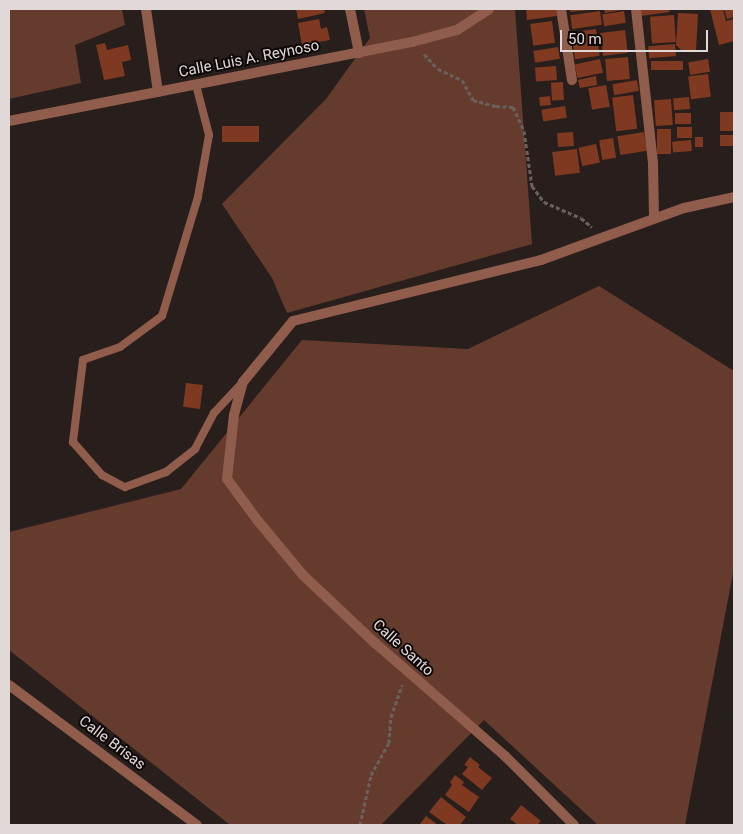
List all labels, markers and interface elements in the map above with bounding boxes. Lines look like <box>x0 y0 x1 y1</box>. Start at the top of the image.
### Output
scale bar <box>563 20 710 52</box>
text: 50 m <box>568 30 602 48</box>
street label: Calle Luis A. Reynoso <box>177 37 321 81</box>
street label: Calle Santo <box>369 616 437 680</box>
street label: Calle Brisas <box>75 712 149 774</box>

